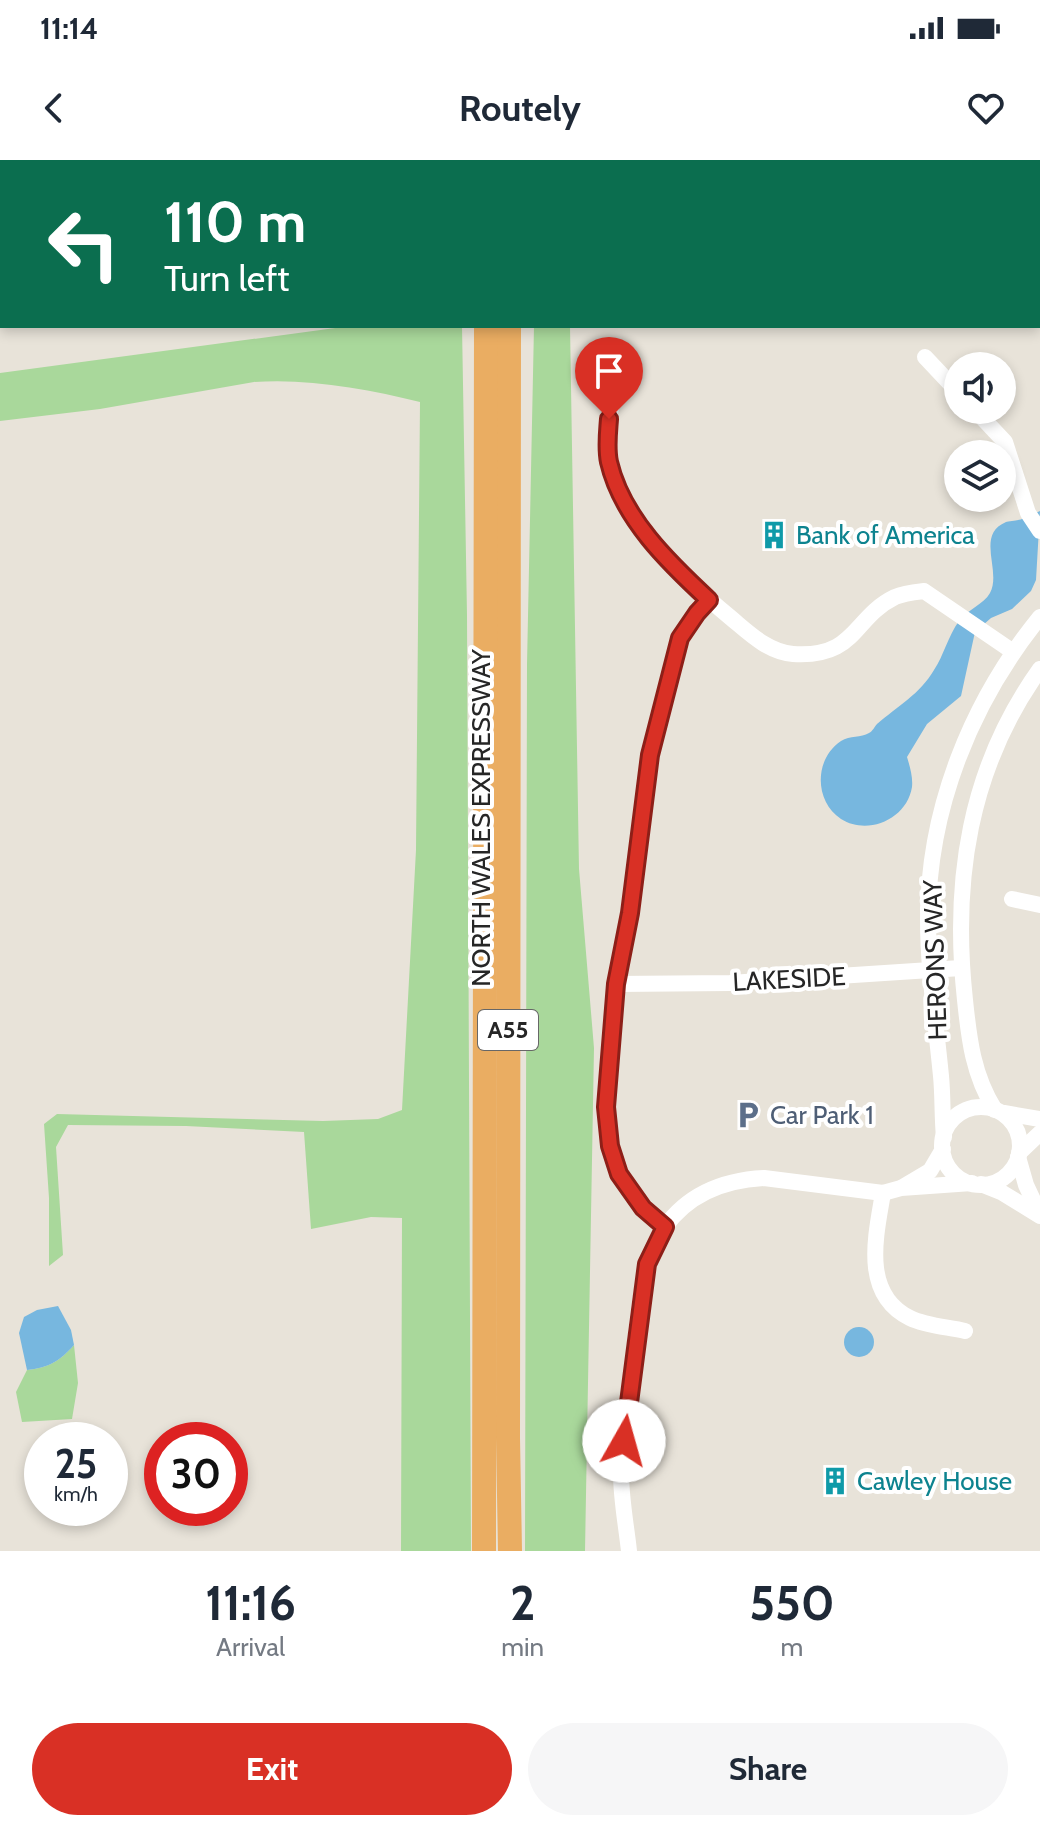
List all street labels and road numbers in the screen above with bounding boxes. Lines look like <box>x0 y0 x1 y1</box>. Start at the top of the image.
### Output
street label: NORTH WALES EXPRESSWAY <box>465 649 497 987</box>
street label: HERONS WAY <box>916 879 954 1041</box>
street label: LAKESIDE <box>732 960 846 998</box>
road number: A55 <box>478 1010 538 1050</box>

